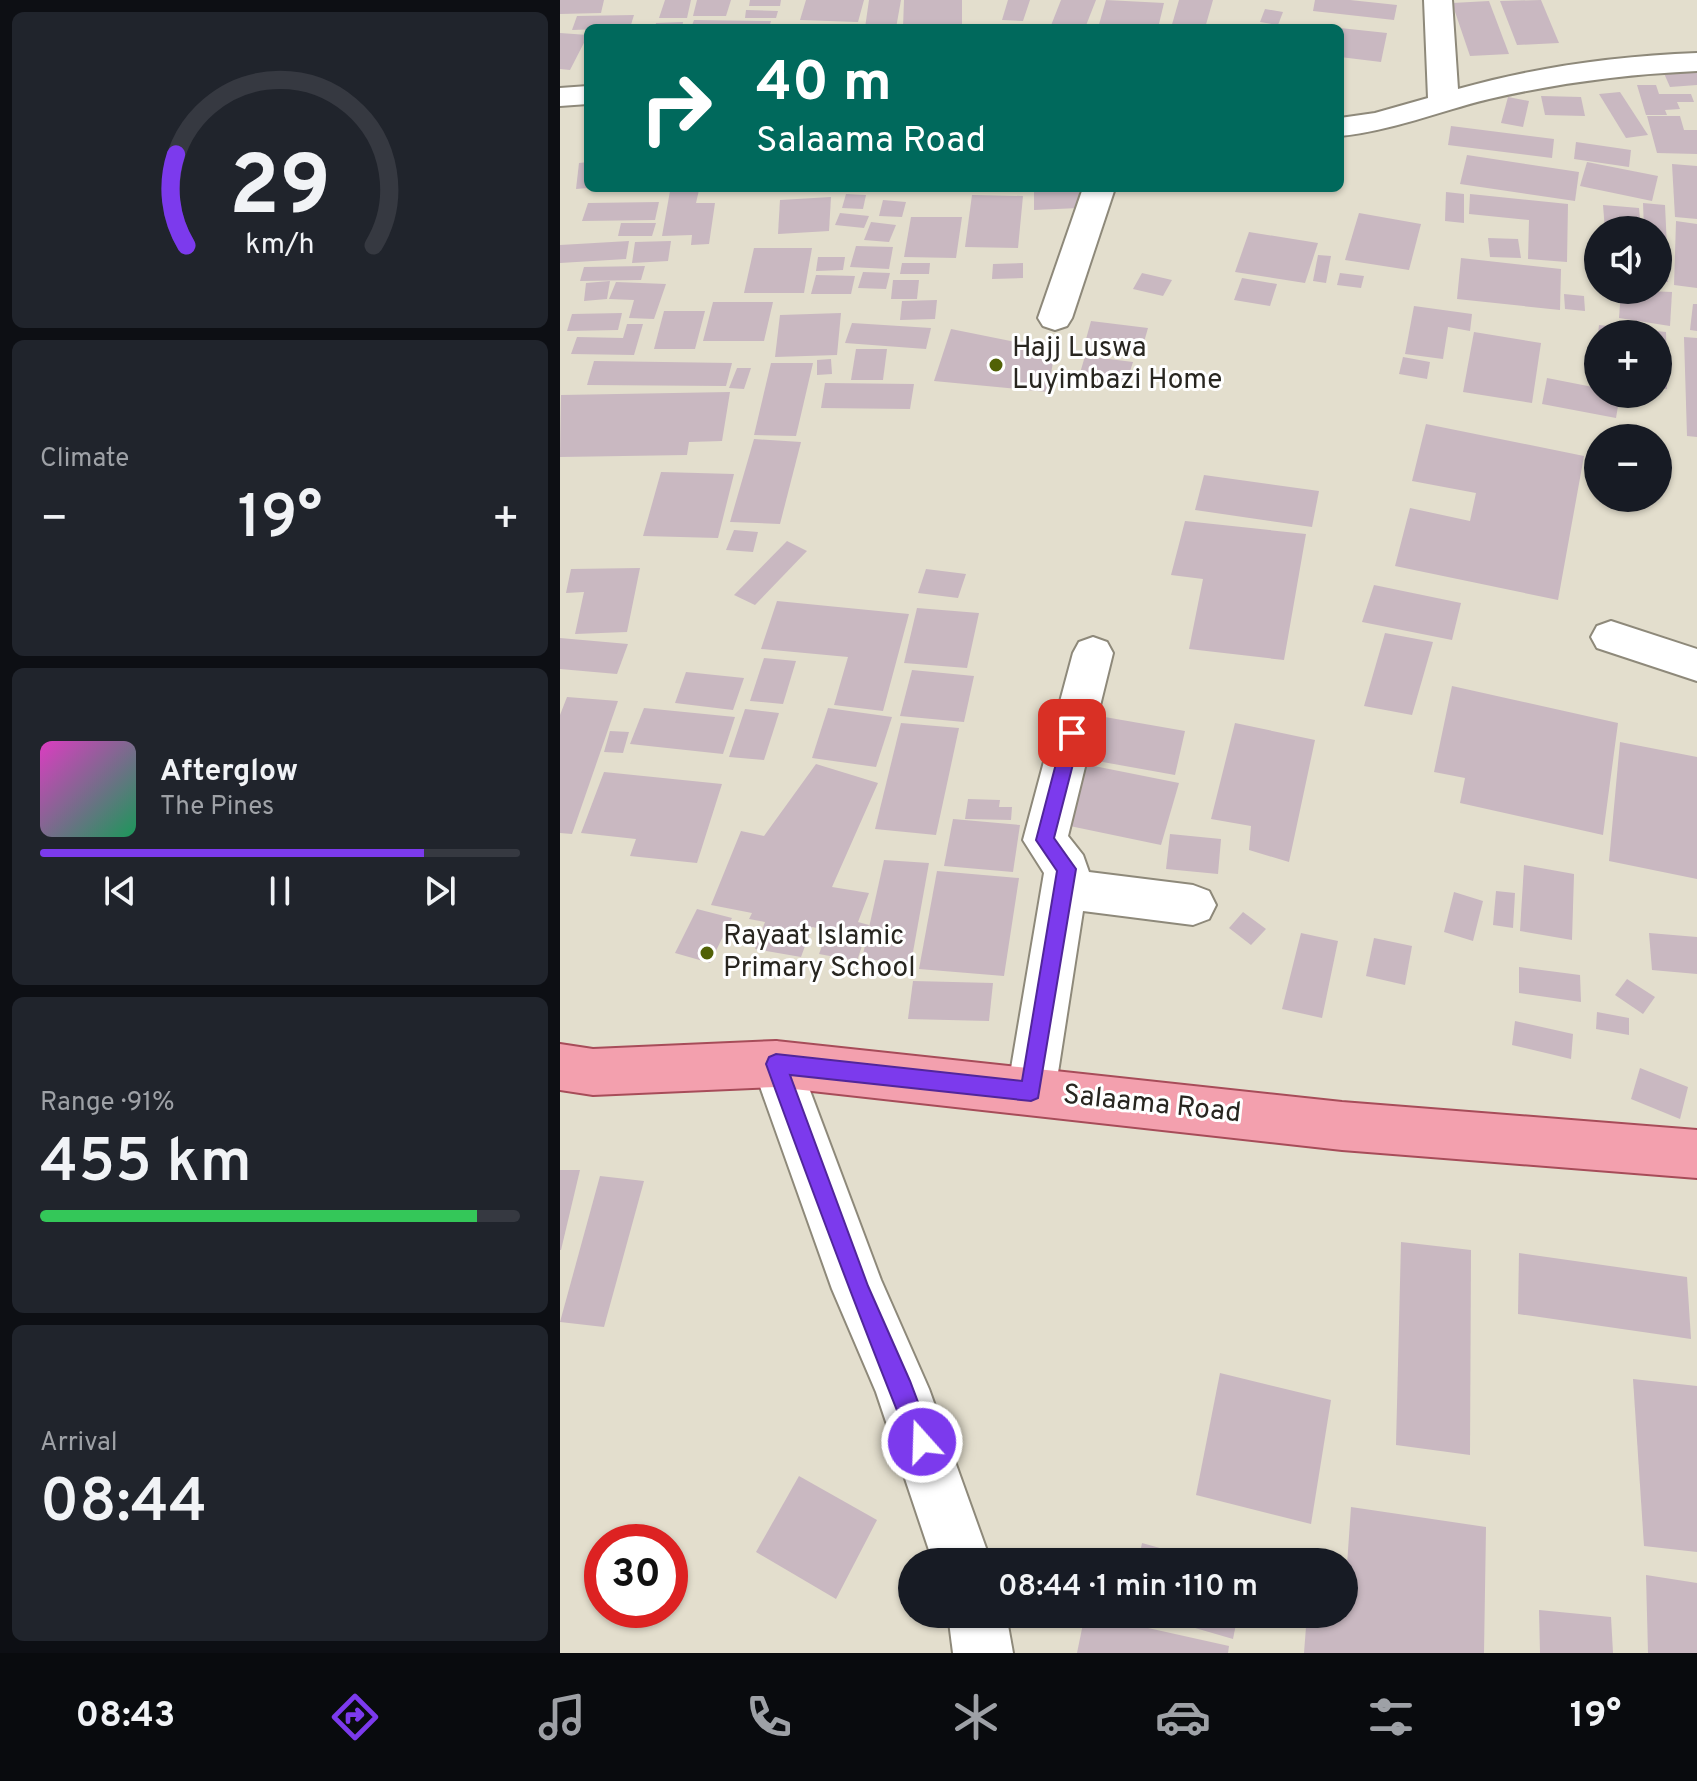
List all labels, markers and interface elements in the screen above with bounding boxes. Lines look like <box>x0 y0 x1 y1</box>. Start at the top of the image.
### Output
text: 40 m <box>756 50 892 120</box>
icon: right <box>624 56 728 160</box>
text: Salaama Road <box>756 119 986 165</box>
text: 29 <box>229 139 331 244</box>
map controls <box>1584 216 1672 512</box>
button: sound <box>1584 216 1672 304</box>
text: km/h <box>245 228 315 264</box>
button: + <box>1584 320 1672 408</box>
place label: Hajj Luswa Luyimbazi Home <box>1012 331 1222 399</box>
marker: Hajj Luswa Luyimbazi Home <box>987 356 1005 374</box>
button: − <box>1584 424 1672 512</box>
text: Climate <box>40 443 129 476</box>
text: 19° <box>238 483 322 559</box>
text: − <box>40 493 68 549</box>
text: + <box>492 493 520 549</box>
pin <box>1038 699 1106 767</box>
icon: arrive <box>1050 711 1094 755</box>
text: Afterglow <box>160 754 298 791</box>
text: The Pines <box>160 791 274 824</box>
icon: previous <box>98 869 142 913</box>
icon: pause <box>258 869 302 913</box>
icon: next <box>418 869 462 913</box>
place label: Rayaat Islamic Primary School <box>723 919 915 987</box>
marker: Rayaat Islamic Primary School <box>698 944 716 962</box>
street label: Salaama Road <box>1061 1078 1243 1132</box>
text: Range · 91% <box>40 1087 175 1120</box>
text: 455 km <box>40 1127 252 1203</box>
position arrow <box>880 1400 964 1484</box>
text: Arrival <box>40 1427 118 1460</box>
text: 08:44 <box>40 1467 207 1543</box>
speed limit sign: 30 <box>584 1524 688 1628</box>
text: 08:44 · 1 min · 110 m <box>998 1569 1258 1606</box>
icon: directions <box>327 1689 383 1745</box>
icon: music <box>534 1689 590 1745</box>
icon: phone <box>741 1689 797 1745</box>
icon: climate <box>948 1689 1004 1745</box>
icon: car <box>1155 1689 1211 1745</box>
icon: filters <box>1363 1689 1419 1745</box>
text: 08:43 <box>76 1694 175 1740</box>
text: 19° <box>1570 1694 1621 1740</box>

